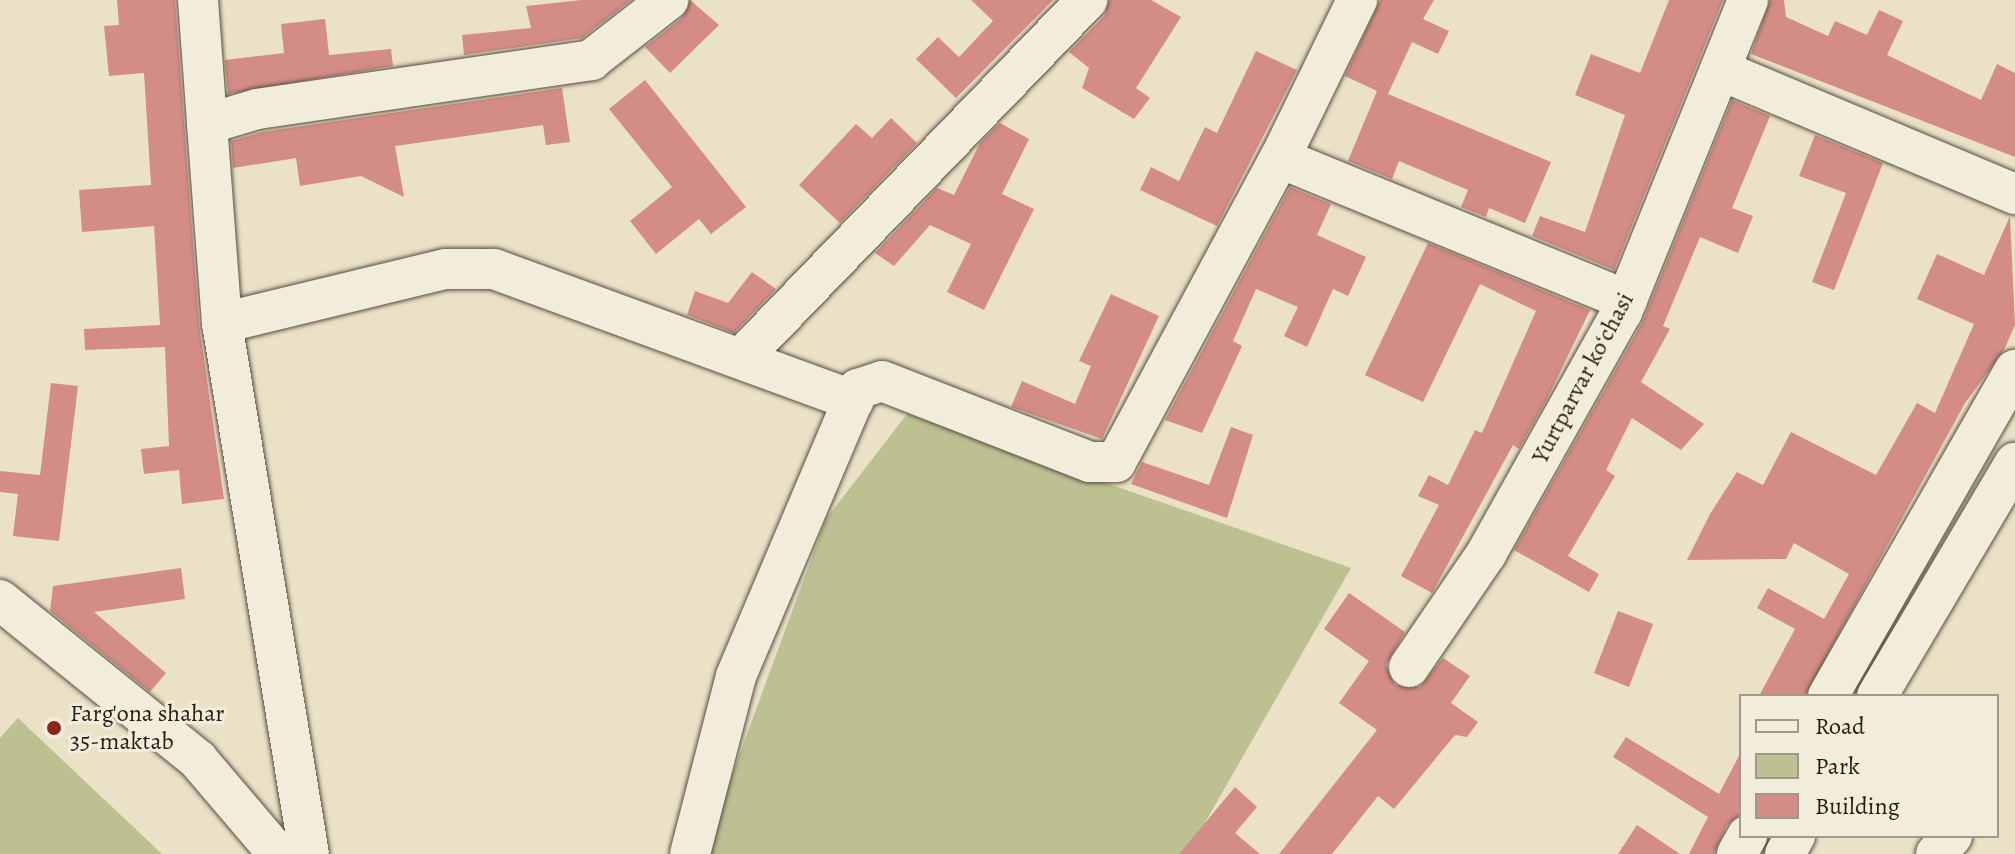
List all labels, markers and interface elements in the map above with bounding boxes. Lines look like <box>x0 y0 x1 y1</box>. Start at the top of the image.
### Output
street label: Yurtparvar koʻchasi <box>1526 288 1640 468</box>
legend <box>1739 694 1999 838</box>
place label: Farg'ona shahar 35-maktab <box>70 700 225 756</box>
text: Road <box>1815 710 1865 742</box>
marker: Farg'ona shahar 35-maktab <box>45 719 63 737</box>
text: Park <box>1815 750 1860 782</box>
text: Building <box>1815 790 1900 822</box>

